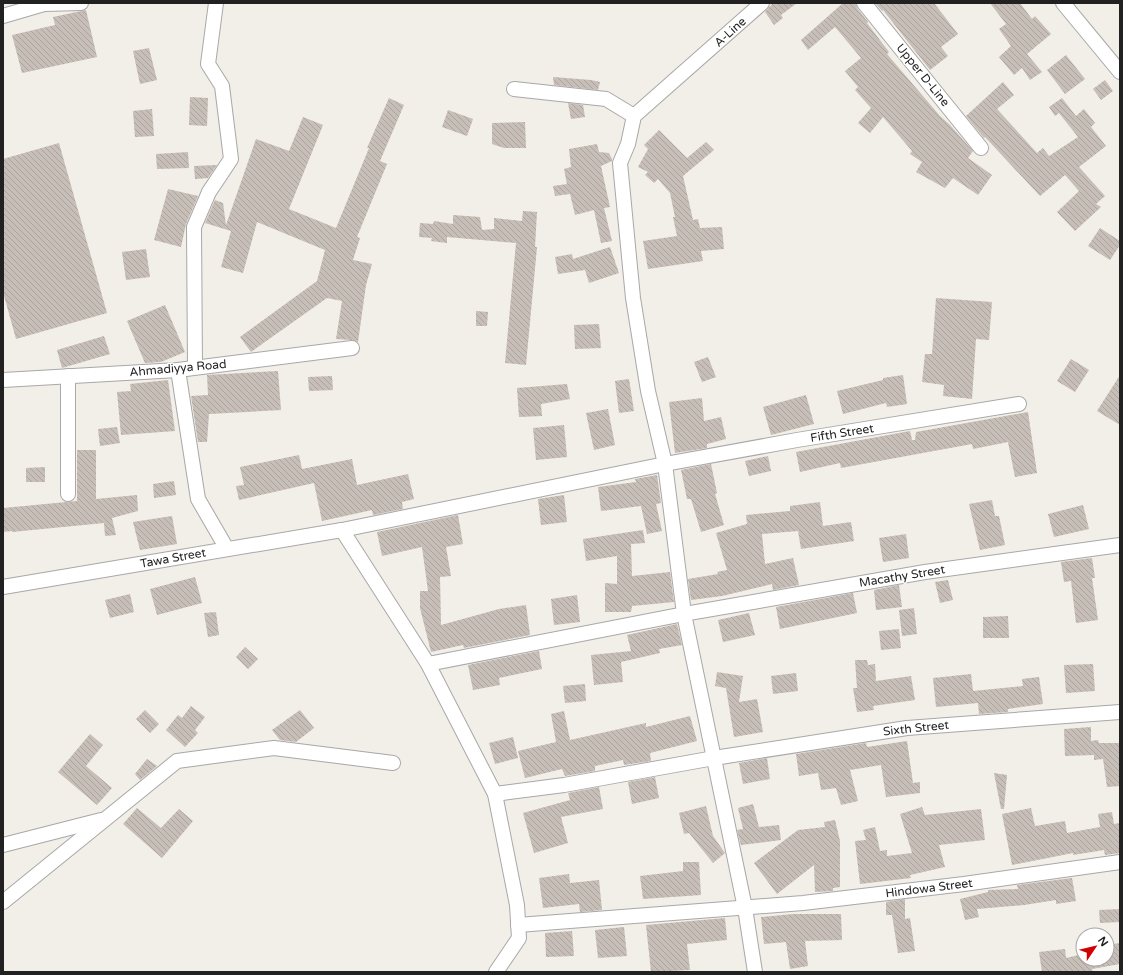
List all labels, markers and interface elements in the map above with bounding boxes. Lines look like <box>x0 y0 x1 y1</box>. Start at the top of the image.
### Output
street label: A-Line <box>711 14 749 50</box>
street label: Upper D-Line <box>894 41 953 109</box>
street label: Ahmadiyya Road <box>129 357 227 379</box>
street label: Fifth Street <box>809 421 875 445</box>
street label: Tawa Street <box>139 545 207 571</box>
street label: Macathy Street <box>858 562 946 590</box>
street label: Sixth Street <box>882 718 950 738</box>
street label: Hindowa Street <box>885 876 974 900</box>
north arrow <box>1075 927 1115 967</box>
text: N <box>1095 934 1111 949</box>

